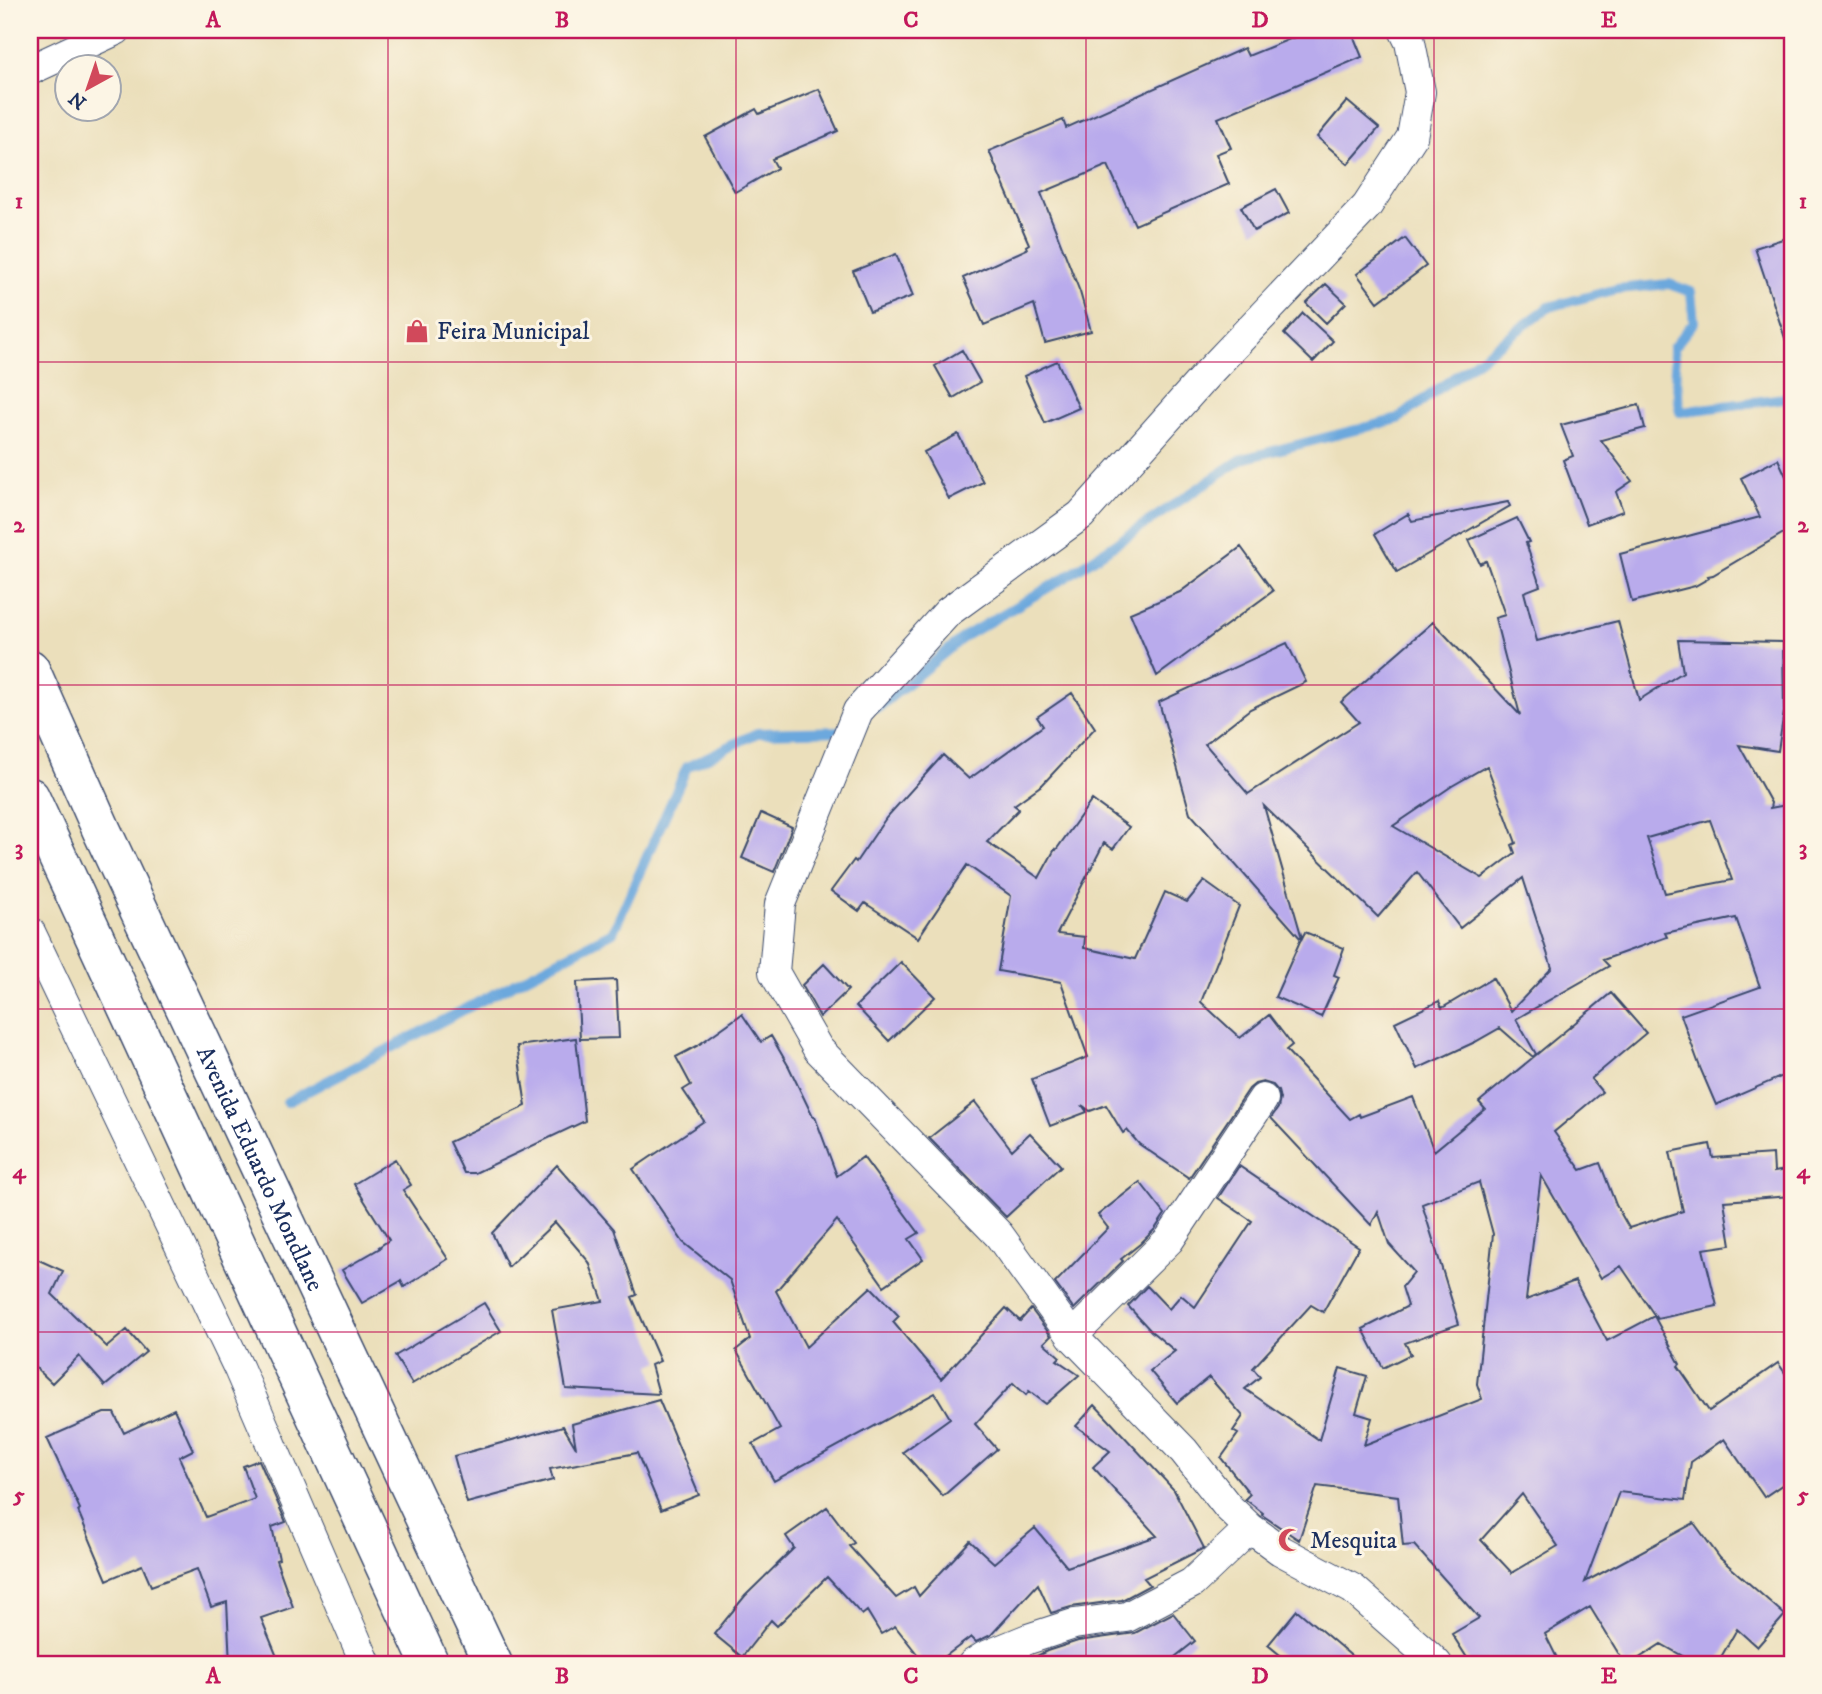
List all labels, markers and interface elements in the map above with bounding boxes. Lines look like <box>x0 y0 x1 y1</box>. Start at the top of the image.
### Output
text: A <box>205 6 222 35</box>
text: B <box>555 6 569 35</box>
text: C <box>903 6 919 35</box>
text: D <box>1251 6 1269 35</box>
text: E <box>1601 6 1617 35</box>
north arrow <box>52 52 122 122</box>
text: N <box>64 86 91 114</box>
text: 1 <box>15 187 23 216</box>
text: 1 <box>1799 187 1807 216</box>
shop icon: Feira Municipal <box>403 317 431 345</box>
place label: Feira Municipal <box>437 317 590 347</box>
text: 2 <box>13 511 25 540</box>
text: 2 <box>1797 511 1809 540</box>
text: 3 <box>15 834 23 863</box>
text: 3 <box>1799 834 1807 863</box>
street label: Avenida Eduardo Mondlane <box>189 1041 330 1296</box>
text: 4 <box>12 1157 27 1186</box>
text: 4 <box>1796 1157 1811 1186</box>
text: 5 <box>12 1481 25 1510</box>
text: 5 <box>1796 1481 1809 1510</box>
mosque icon: Mesquita <box>1276 1526 1304 1554</box>
place label: Mesquita <box>1310 1526 1398 1556</box>
text: A <box>205 1662 222 1691</box>
text: B <box>555 1662 569 1691</box>
text: C <box>903 1662 919 1691</box>
text: D <box>1251 1662 1269 1691</box>
text: E <box>1601 1662 1617 1691</box>

